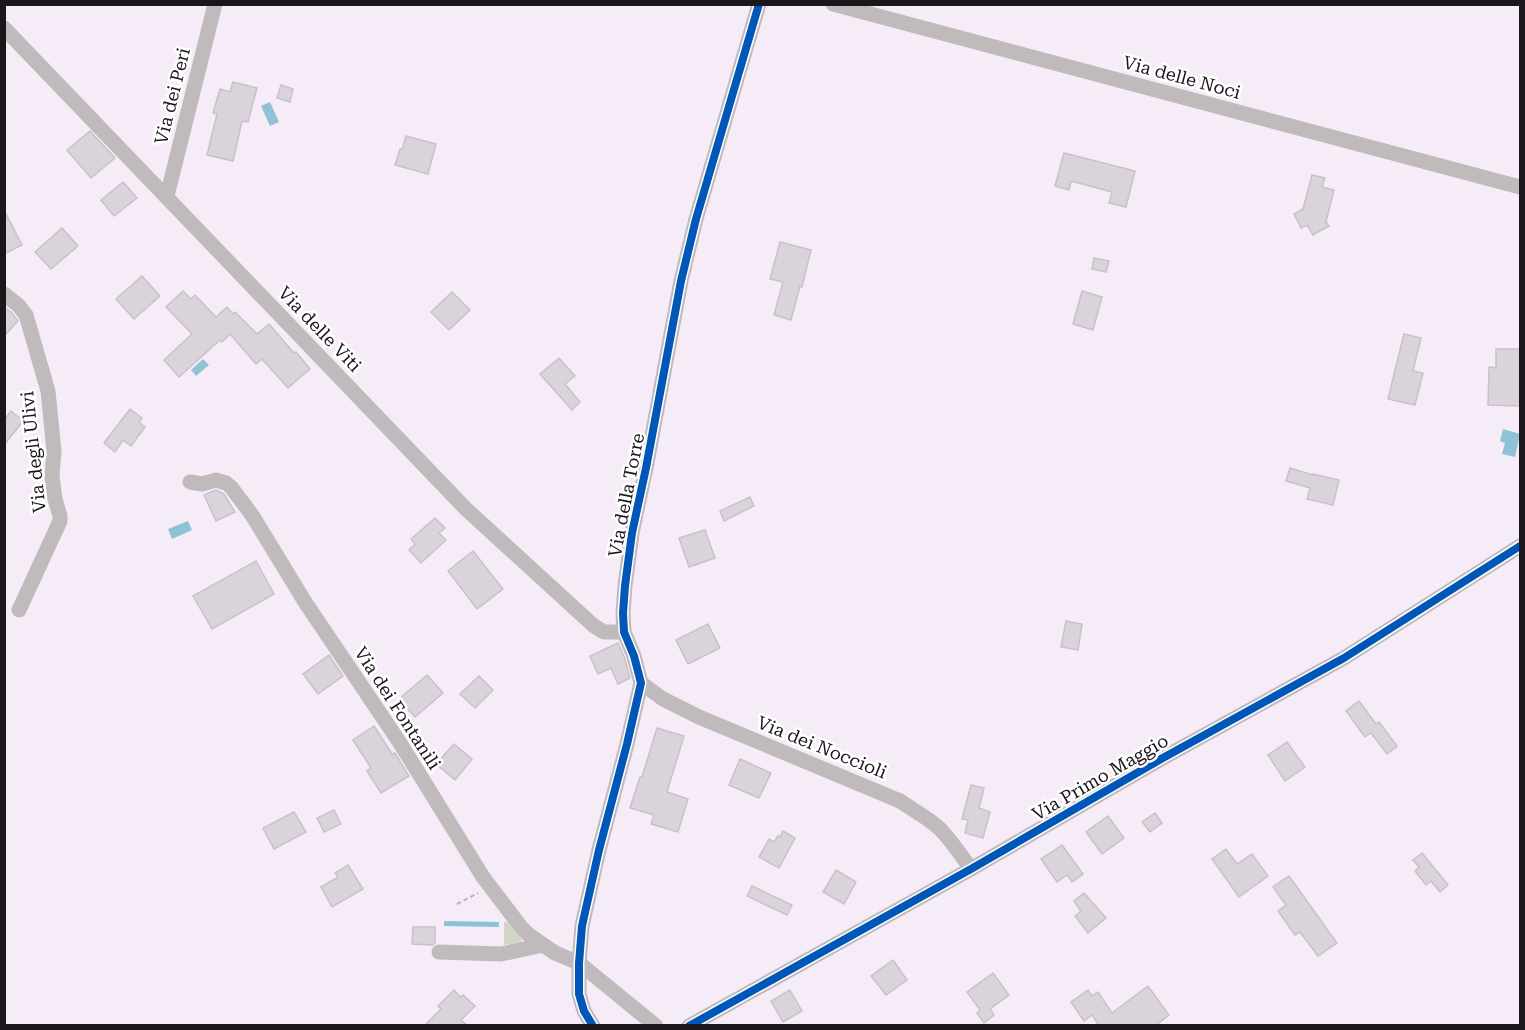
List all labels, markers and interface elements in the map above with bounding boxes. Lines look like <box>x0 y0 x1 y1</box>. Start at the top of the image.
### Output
street label: Via dei Peri <box>150 45 194 146</box>
street label: Via delle Noci <box>1121 51 1243 103</box>
street label: Via delle Viti <box>274 282 366 376</box>
street label: Via degli Ulivi <box>16 390 50 514</box>
street label: Via della Torre <box>604 431 648 559</box>
street label: Via dei Fontanili <box>351 643 446 773</box>
street label: Via dei Noccioli <box>754 711 890 783</box>
street label: Via Primo Maggio <box>1028 730 1172 824</box>

